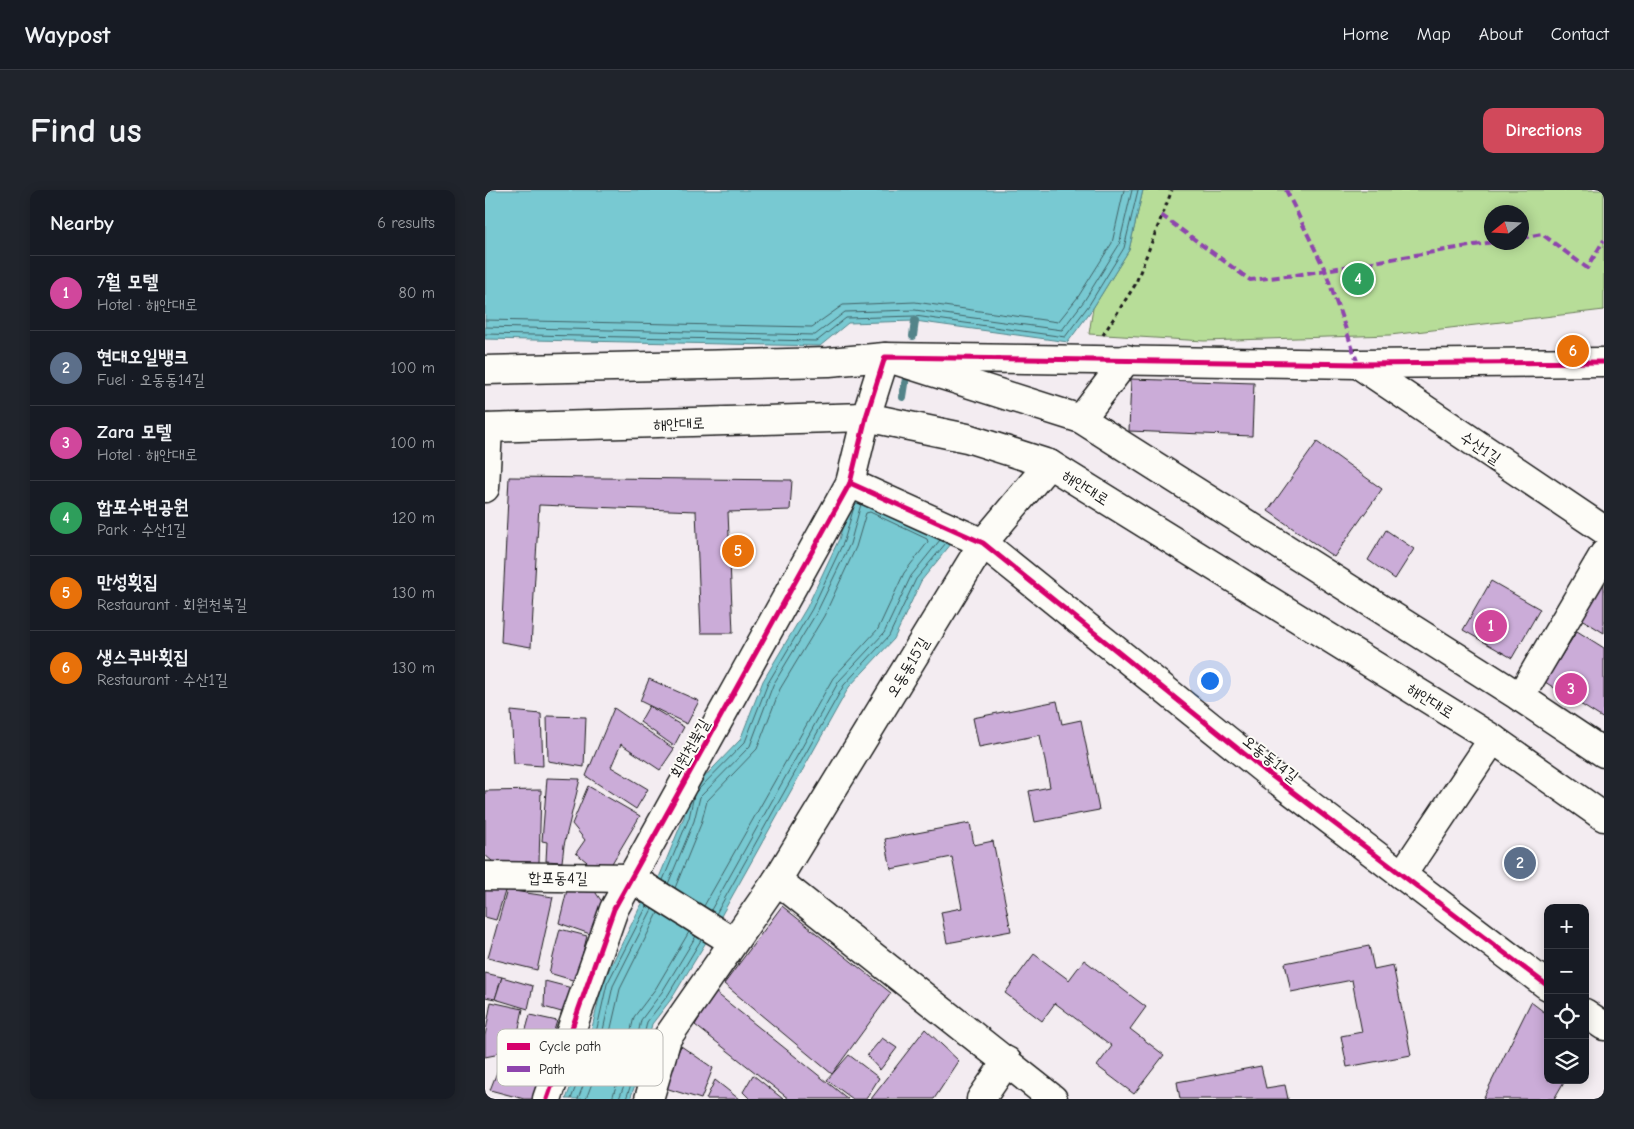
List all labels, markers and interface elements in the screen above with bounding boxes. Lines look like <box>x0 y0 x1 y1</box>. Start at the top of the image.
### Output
text: Waypost <box>25 21 110 49</box>
text: Home <box>1342 24 1389 45</box>
text: Map <box>1417 24 1451 45</box>
text: About <box>1479 24 1523 45</box>
text: Contact <box>1551 24 1609 45</box>
button: Directions <box>1483 108 1604 153</box>
text: Find us <box>30 110 142 151</box>
north arrow <box>1484 205 1529 250</box>
text: Nearby <box>50 211 114 235</box>
text: 6 results <box>377 214 435 232</box>
pin: 4 <box>1342 260 1374 298</box>
text: 7월 모텔 <box>97 271 158 293</box>
text: 1 <box>63 284 69 302</box>
text: 80 m <box>398 284 435 302</box>
text: Hotel · 해안대로 <box>97 296 198 314</box>
pin: 6 <box>1557 332 1589 370</box>
text: 현대오일뱅크 <box>97 346 189 368</box>
text: 2 <box>62 359 70 377</box>
text: 100 m <box>391 359 435 377</box>
text: Fuel · 오동동14길 <box>97 371 205 389</box>
street label: 해안대로 <box>653 414 705 434</box>
text: Zara 모텔 <box>97 421 172 443</box>
street label: 수산1길 <box>1457 428 1504 468</box>
text: 3 <box>62 434 70 452</box>
text: 100 m <box>391 434 435 452</box>
text: Hotel · 해안대로 <box>97 446 198 464</box>
street label: 해안대로 <box>1059 467 1112 509</box>
text: 합포수변공원 <box>97 496 189 518</box>
text: 4 <box>62 509 70 527</box>
text: 120 m <box>392 509 435 527</box>
text: Park · 수산1길 <box>97 521 186 539</box>
pin: 5 <box>722 532 754 570</box>
text: 만성횟집 <box>97 571 158 593</box>
text: 5 <box>62 584 70 602</box>
text: 130 m <box>392 584 435 602</box>
text: Restaurant · 회원천북길 <box>97 596 247 614</box>
pin: 1 <box>1475 607 1507 645</box>
street label: 오동동15길 <box>883 634 933 701</box>
text: 생스쿠바횟집 <box>97 646 189 668</box>
text: 6 <box>62 659 70 677</box>
text: 130 m <box>392 659 435 677</box>
your location <box>1197 668 1223 694</box>
pin: 3 <box>1555 670 1587 708</box>
text: Restaurant · 수산1길 <box>97 671 228 689</box>
street label: 해안대로 <box>1404 680 1457 722</box>
street label: 회원천북길 <box>666 716 713 781</box>
street label: 오동동14길 <box>1239 732 1302 786</box>
pin: 2 <box>1504 844 1536 882</box>
street label: 합포동4길 <box>528 868 588 888</box>
map controls <box>1544 904 1589 1084</box>
button: + <box>1544 904 1589 949</box>
button: − <box>1544 949 1589 994</box>
button: locate <box>1544 994 1589 1039</box>
legend <box>497 1029 663 1086</box>
text: Cycle path <box>539 1038 601 1055</box>
button: layers <box>1544 1039 1589 1084</box>
text: Path <box>539 1061 565 1078</box>

